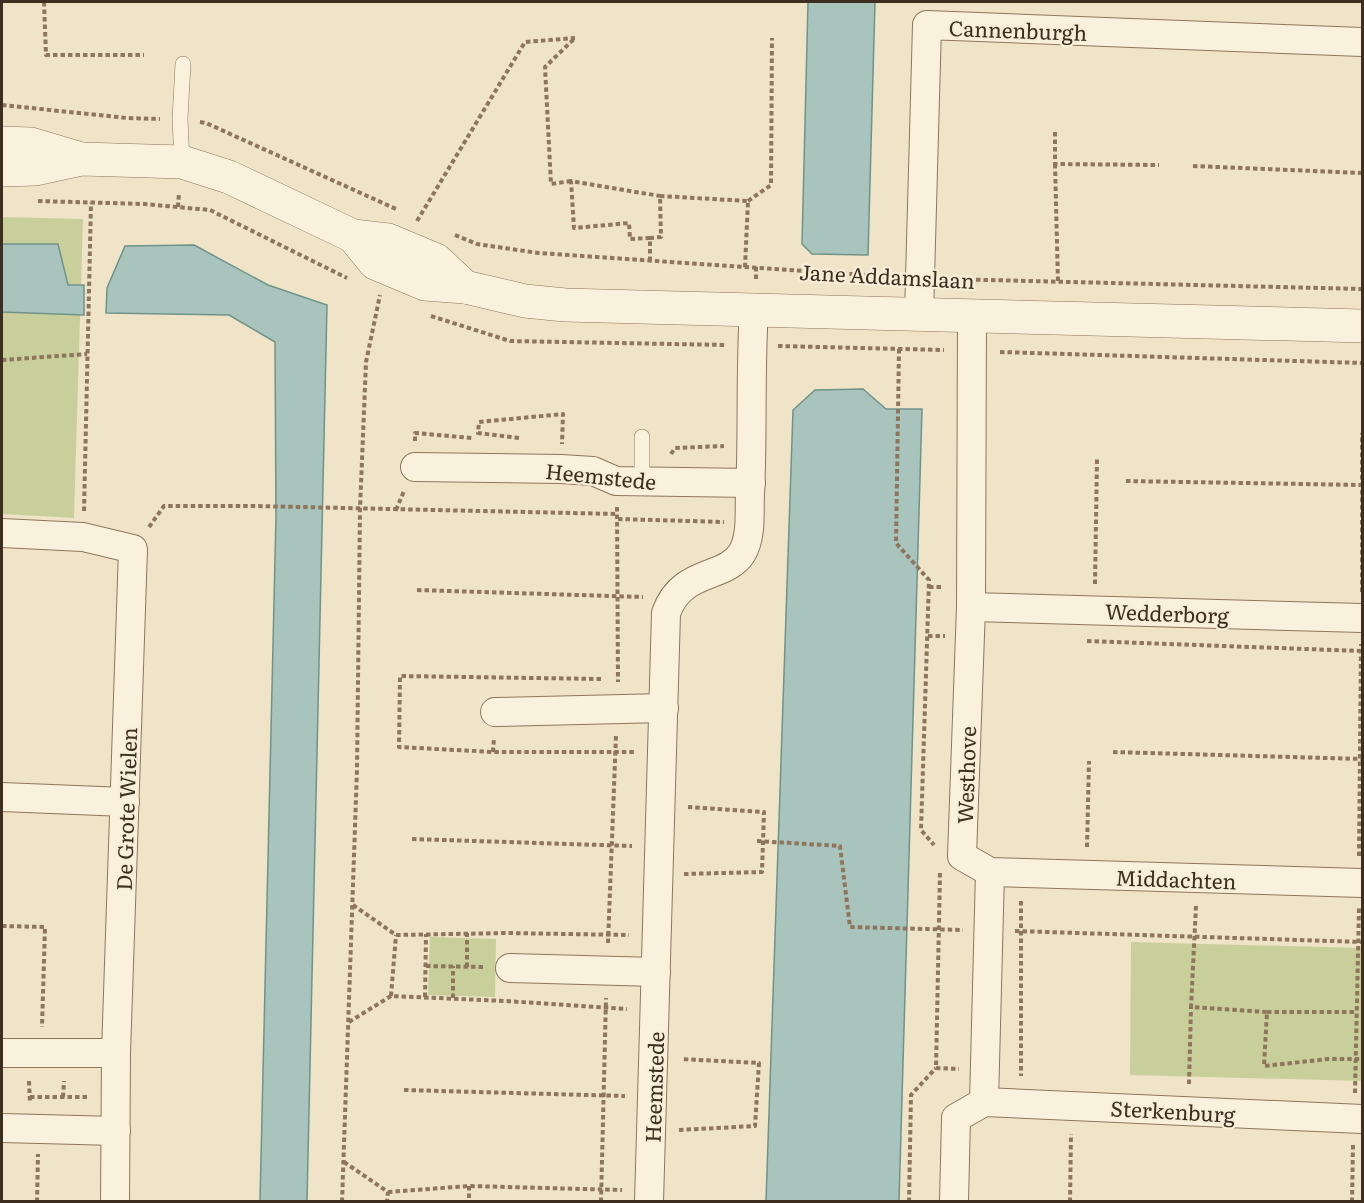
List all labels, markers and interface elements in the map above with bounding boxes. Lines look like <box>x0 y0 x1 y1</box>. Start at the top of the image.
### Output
street label: Cannenburgh <box>948 11 1088 47</box>
street label: Jane Addamslaan <box>798 255 976 295</box>
street label: Heemstede <box>544 454 658 496</box>
street label: Wedderborg <box>1105 594 1230 630</box>
street label: Westhove <box>948 725 982 824</box>
street label: De Grote Wielen <box>107 727 143 891</box>
street label: Middachten <box>1115 860 1237 896</box>
street label: Heemstede <box>636 1031 670 1143</box>
street label: Sterkenburg <box>1110 1091 1237 1129</box>

